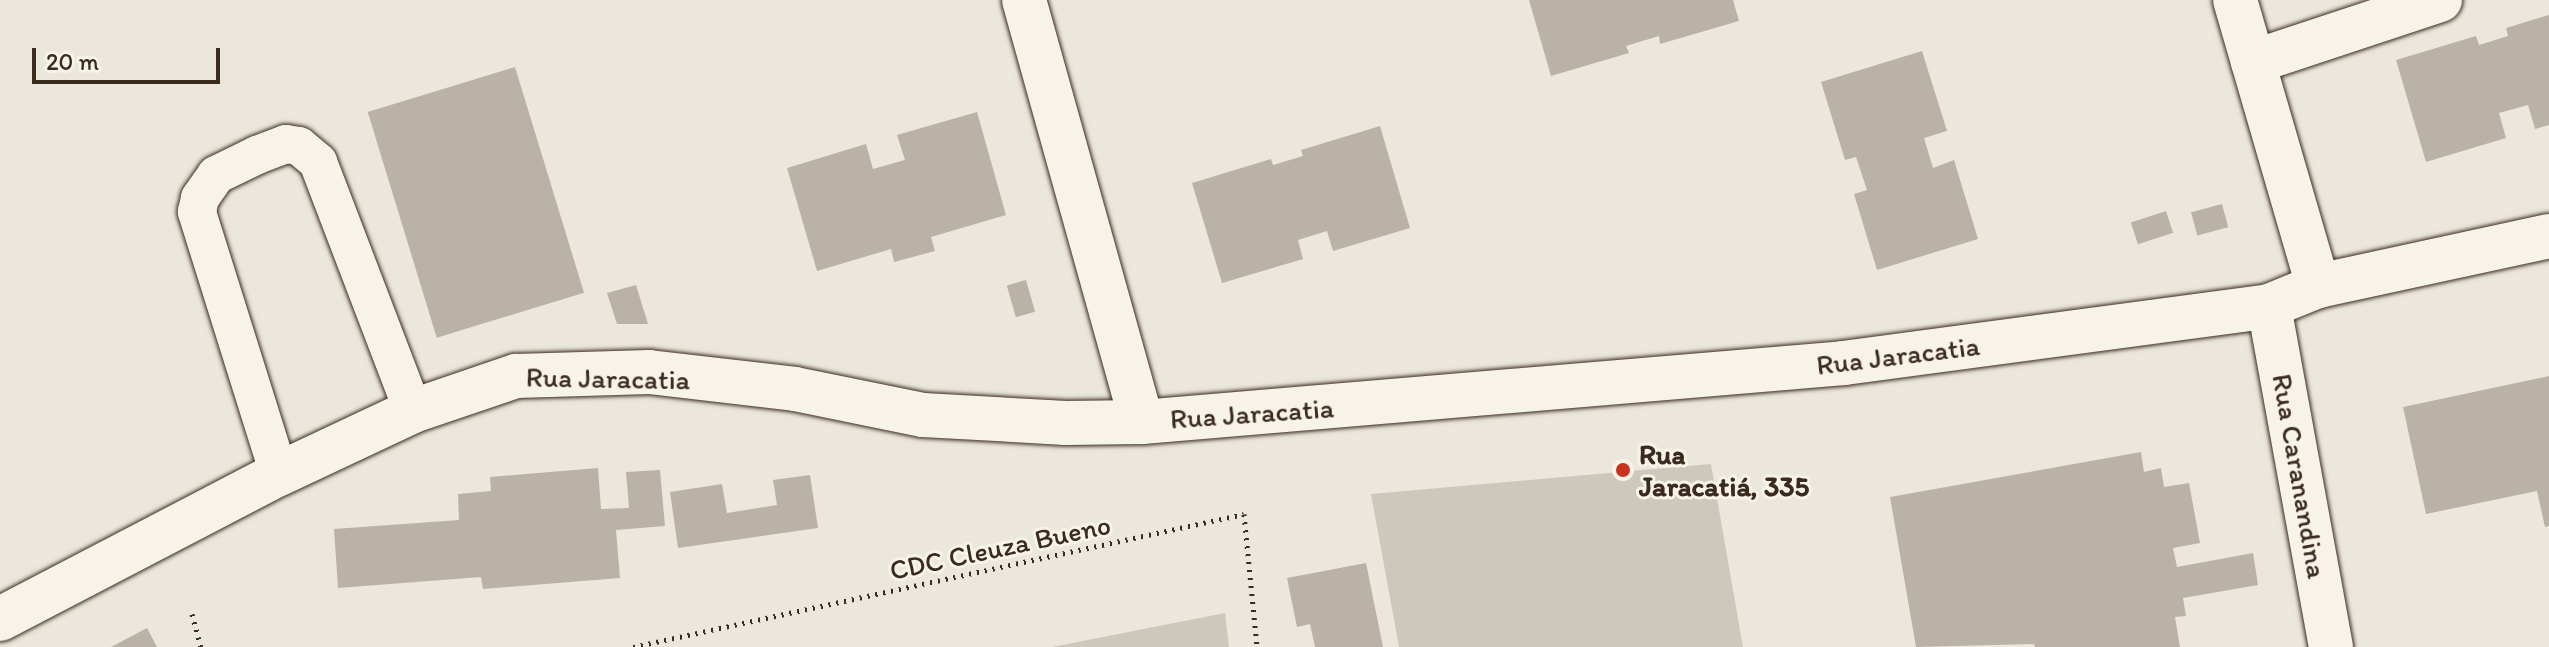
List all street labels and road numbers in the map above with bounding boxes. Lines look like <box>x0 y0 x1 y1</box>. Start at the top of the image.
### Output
street label: Rua Jaracatia <box>1815 328 1981 382</box>
street label: Rua Jaracatia <box>526 360 690 396</box>
street label: Rua Caranandina <box>2266 371 2334 581</box>
street label: Rua Jaracatia <box>1169 391 1335 435</box>
street label: CDC Cleuza Bueno <box>886 507 1114 587</box>

